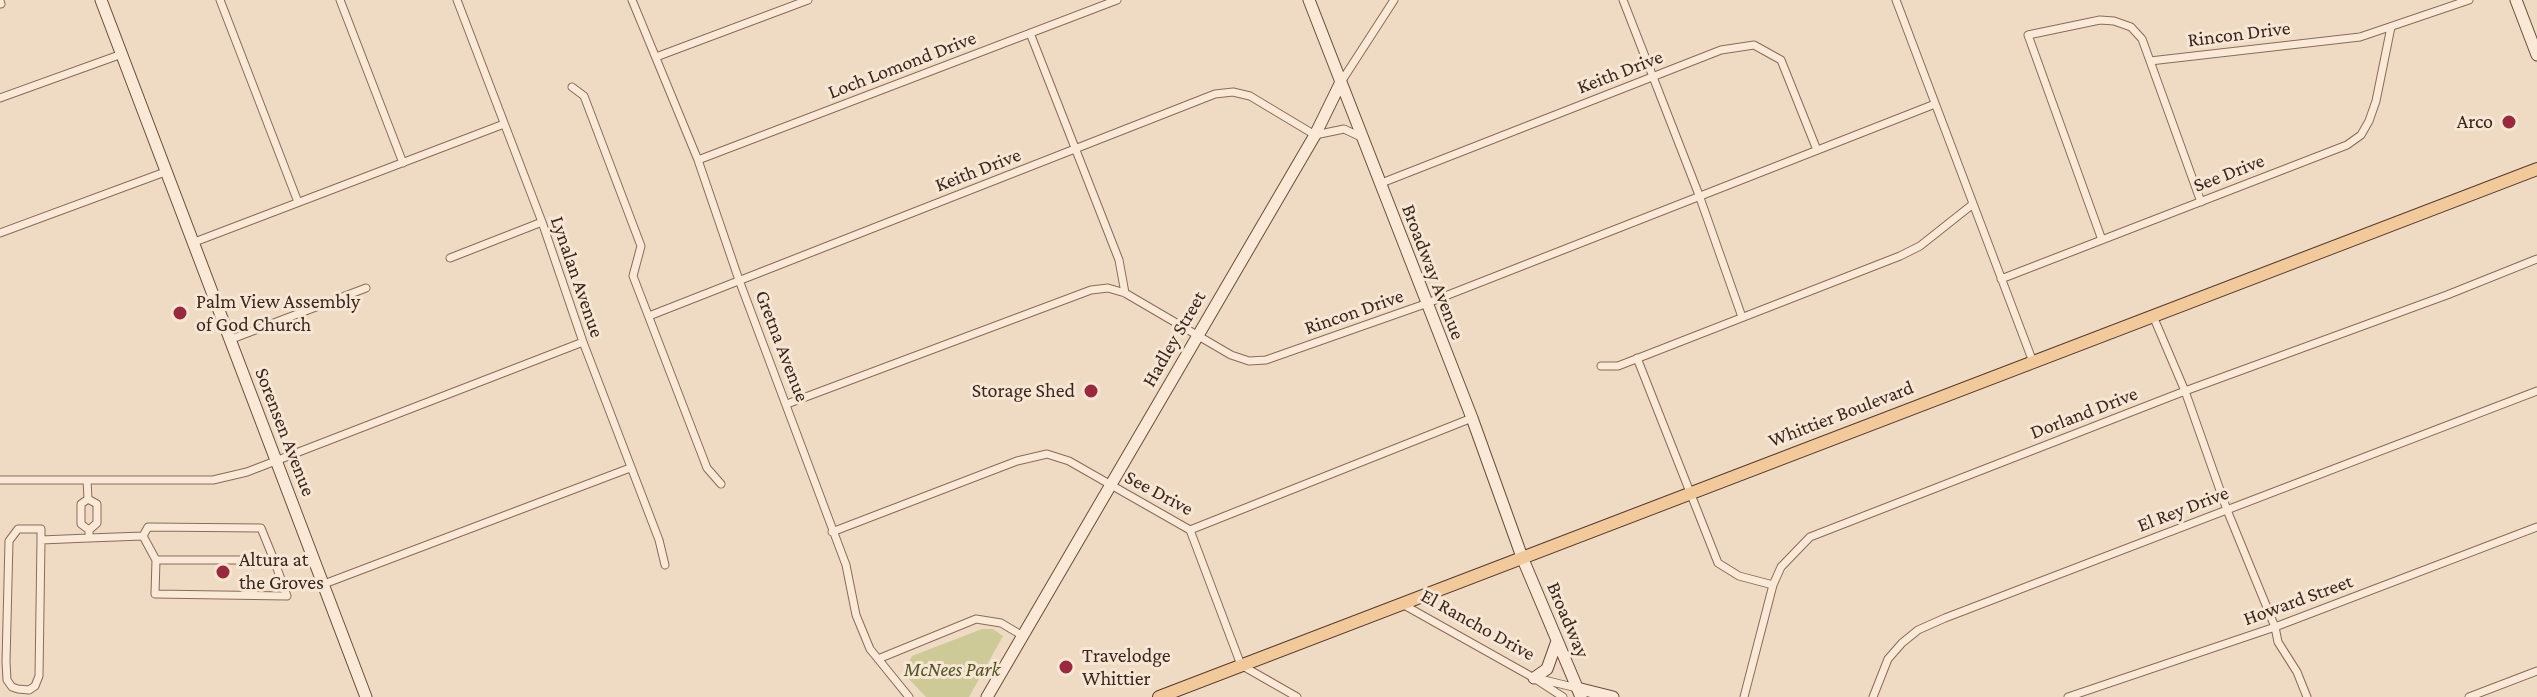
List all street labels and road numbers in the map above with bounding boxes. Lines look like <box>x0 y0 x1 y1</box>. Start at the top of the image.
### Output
street label: Rincon Drive <box>2186 16 2292 52</box>
street label: Loch Lomond Drive <box>824 26 980 104</box>
street label: Keith Drive <box>1574 45 1666 99</box>
street label: Keith Drive <box>932 143 1024 197</box>
street label: See Drive <box>2190 149 2268 197</box>
street label: Broadway Avenue <box>1396 201 1470 343</box>
street label: Lynalan Avenue <box>545 213 609 341</box>
street label: Rincon Drive <box>1301 284 1407 340</box>
street label: Gretna Avenue <box>750 287 814 405</box>
street label: Hadley Street <box>1137 287 1211 391</box>
street label: Sorensen Avenue <box>250 364 320 500</box>
street label: Whittier Boulevard <box>1765 375 1917 453</box>
street label: Dorland Drive <box>2027 382 2141 444</box>
street label: See Drive <box>1121 465 1197 521</box>
street label: El Rey Drive <box>2134 481 2232 537</box>
street label: Howard Street <box>2240 569 2356 631</box>
street label: Broadway <box>1541 578 1595 662</box>
street label: El Rancho Drive <box>1417 584 1539 666</box>

